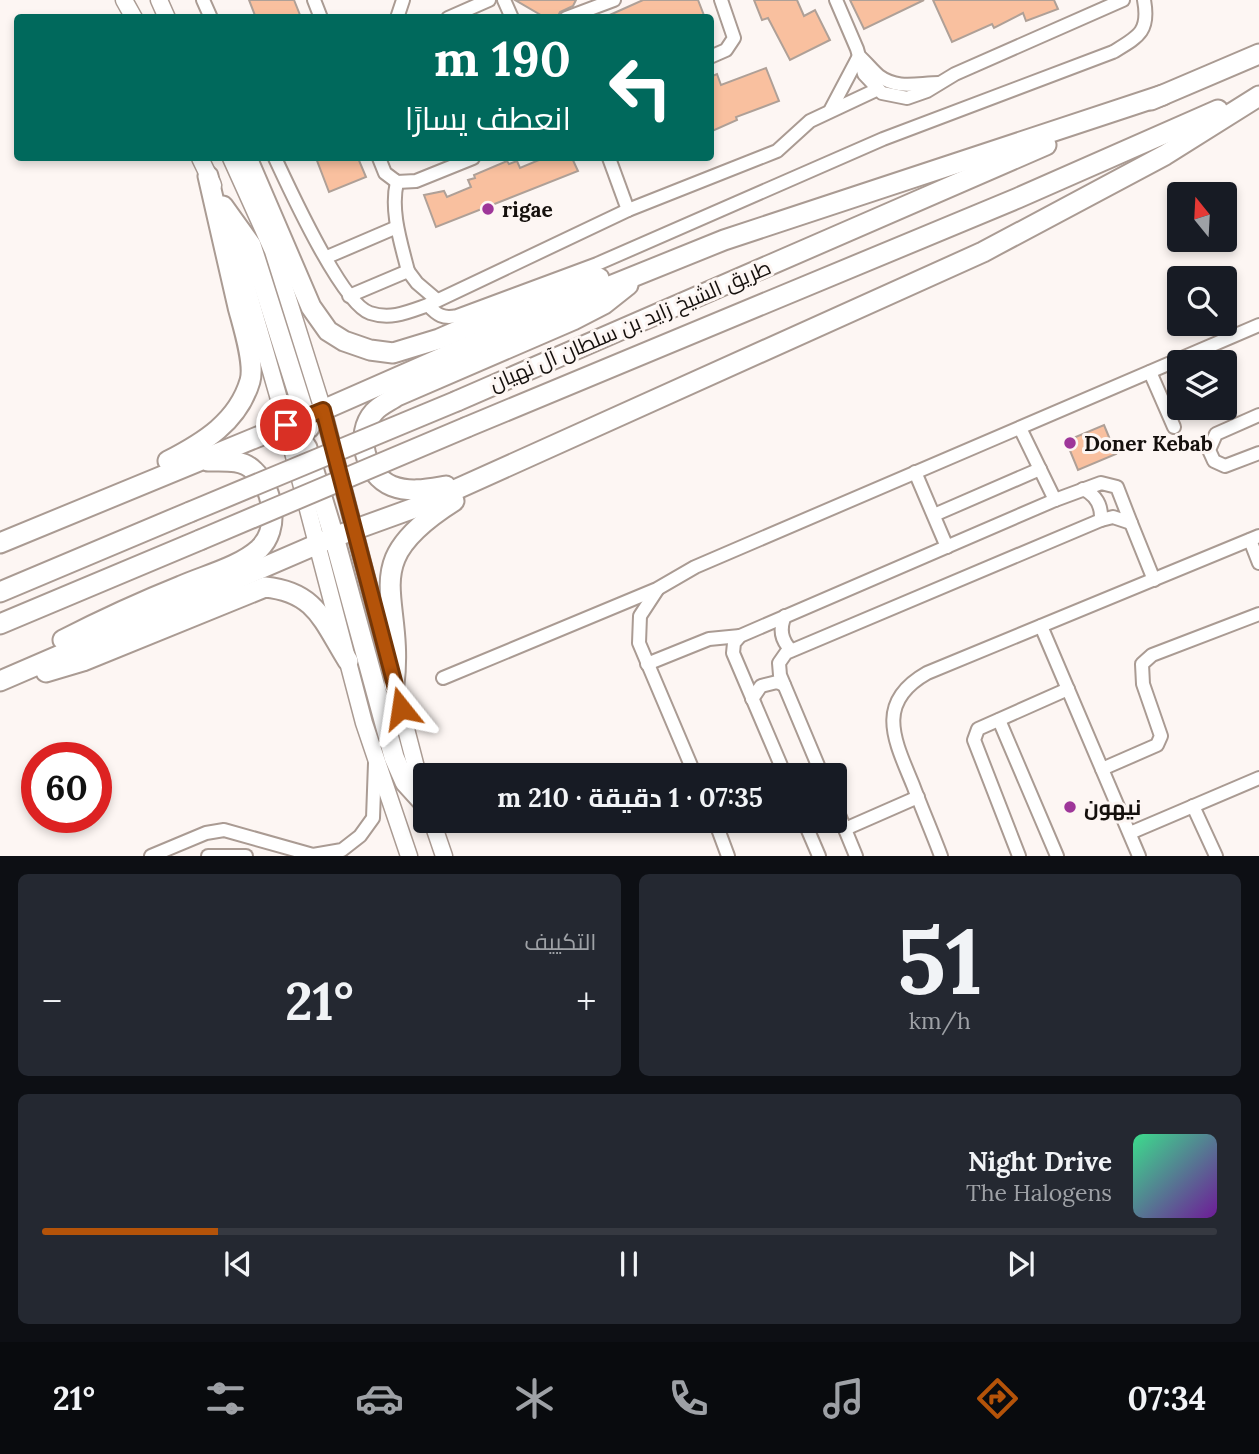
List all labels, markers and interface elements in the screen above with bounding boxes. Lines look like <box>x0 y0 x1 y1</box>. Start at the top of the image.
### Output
text: 190 m <box>434 27 571 89</box>
icon: left <box>595 42 686 133</box>
text: انعطف يسارًا <box>405 98 571 139</box>
north arrow <box>1167 182 1237 252</box>
map controls <box>1167 182 1237 420</box>
place label: rigae <box>502 196 553 223</box>
marker: rigae <box>480 201 496 217</box>
street label: طريق الشيخ زايد بن سلطان آل نهيان <box>485 253 775 398</box>
button: search <box>1167 266 1237 336</box>
button: layers <box>1167 350 1237 420</box>
pin <box>256 395 316 455</box>
icon: arrive <box>267 406 305 444</box>
place label: Doner Kebab <box>1084 430 1213 457</box>
marker: Doner Kebab <box>1062 435 1078 451</box>
position arrow <box>364 671 438 745</box>
speed limit sign: 60 <box>21 742 112 833</box>
text: 07:35 · 1 دقيقة · 210 m <box>497 781 763 814</box>
place label: نيهون <box>1084 794 1141 821</box>
marker: نيهون <box>1062 799 1078 815</box>
text: 51 <box>897 902 983 1019</box>
text: التكييف <box>524 927 597 956</box>
text: 21° <box>285 968 354 1034</box>
text: − <box>42 977 62 1025</box>
text: + <box>576 977 596 1025</box>
text: km/h <box>909 1006 971 1035</box>
text: Night Drive <box>968 1145 1112 1178</box>
text: The Halogens <box>966 1178 1112 1207</box>
icon: previous <box>219 1245 257 1283</box>
icon: pause <box>610 1245 648 1283</box>
icon: next <box>1002 1245 1040 1283</box>
icon: filters <box>201 1374 250 1423</box>
icon: car <box>355 1374 404 1423</box>
icon: climate <box>510 1374 559 1423</box>
icon: phone <box>664 1374 713 1423</box>
icon: music <box>819 1374 868 1423</box>
icon: directions <box>973 1374 1022 1423</box>
text: 21° <box>53 1378 95 1419</box>
text: 07:34 <box>1127 1378 1206 1419</box>

